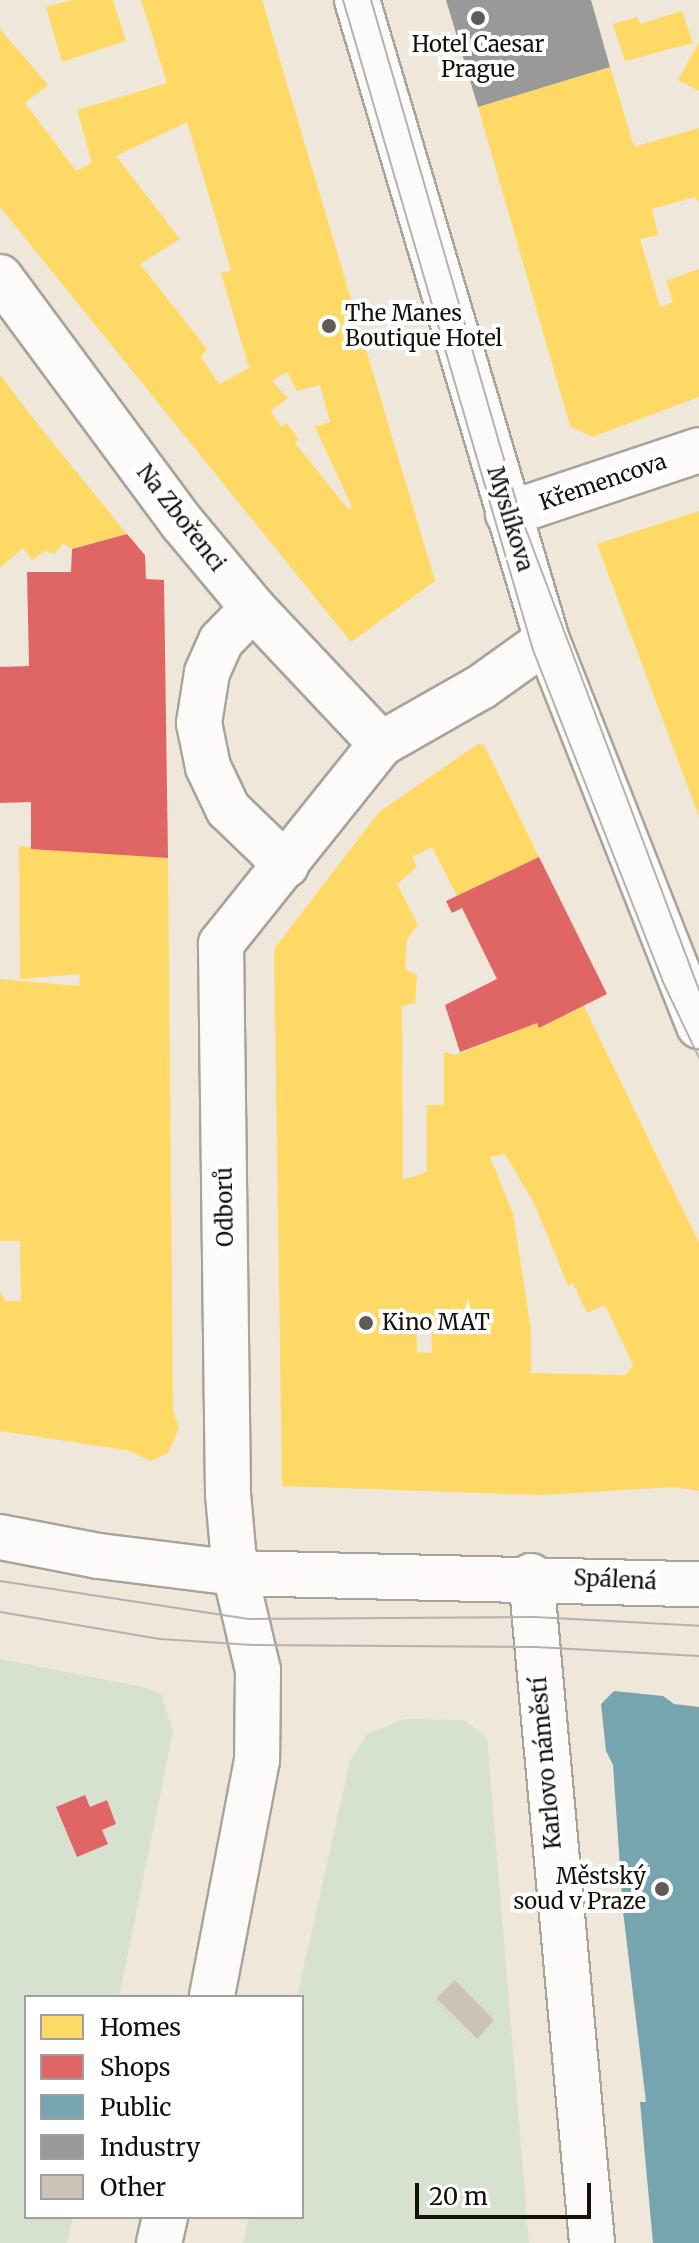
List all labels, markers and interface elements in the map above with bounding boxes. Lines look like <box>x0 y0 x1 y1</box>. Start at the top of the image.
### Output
marker: Hotel Caesar Prague <box>469 9 487 27</box>
place label: Hotel Caesar Prague <box>412 31 544 82</box>
place label: The Manes Boutique Hotel <box>345 300 502 352</box>
marker: The Manes Boutique Hotel <box>320 317 338 335</box>
street label: Křemencova <box>536 448 670 516</box>
street label: Na Zbořenci <box>131 459 231 577</box>
street label: Myslíkova <box>482 463 538 575</box>
street label: Odborů <box>211 1167 239 1247</box>
place label: Kino MAT <box>382 1310 490 1336</box>
marker: Kino MAT <box>357 1314 375 1332</box>
street label: Spálená <box>573 1565 657 1595</box>
street label: Karlovo náměstí <box>525 1676 567 1850</box>
place label: Městský soud v Praze <box>514 1863 646 1914</box>
marker: Městský soud v Praze <box>653 1880 671 1898</box>
legend <box>24 1995 304 2219</box>
text: Homes <box>100 2012 181 2043</box>
text: Shops <box>100 2052 171 2083</box>
text: Public <box>100 2092 171 2123</box>
text: Industry <box>100 2132 200 2163</box>
scale bar <box>419 2167 595 2217</box>
text: Other <box>100 2172 166 2203</box>
text: 20 m <box>429 2181 488 2212</box>

